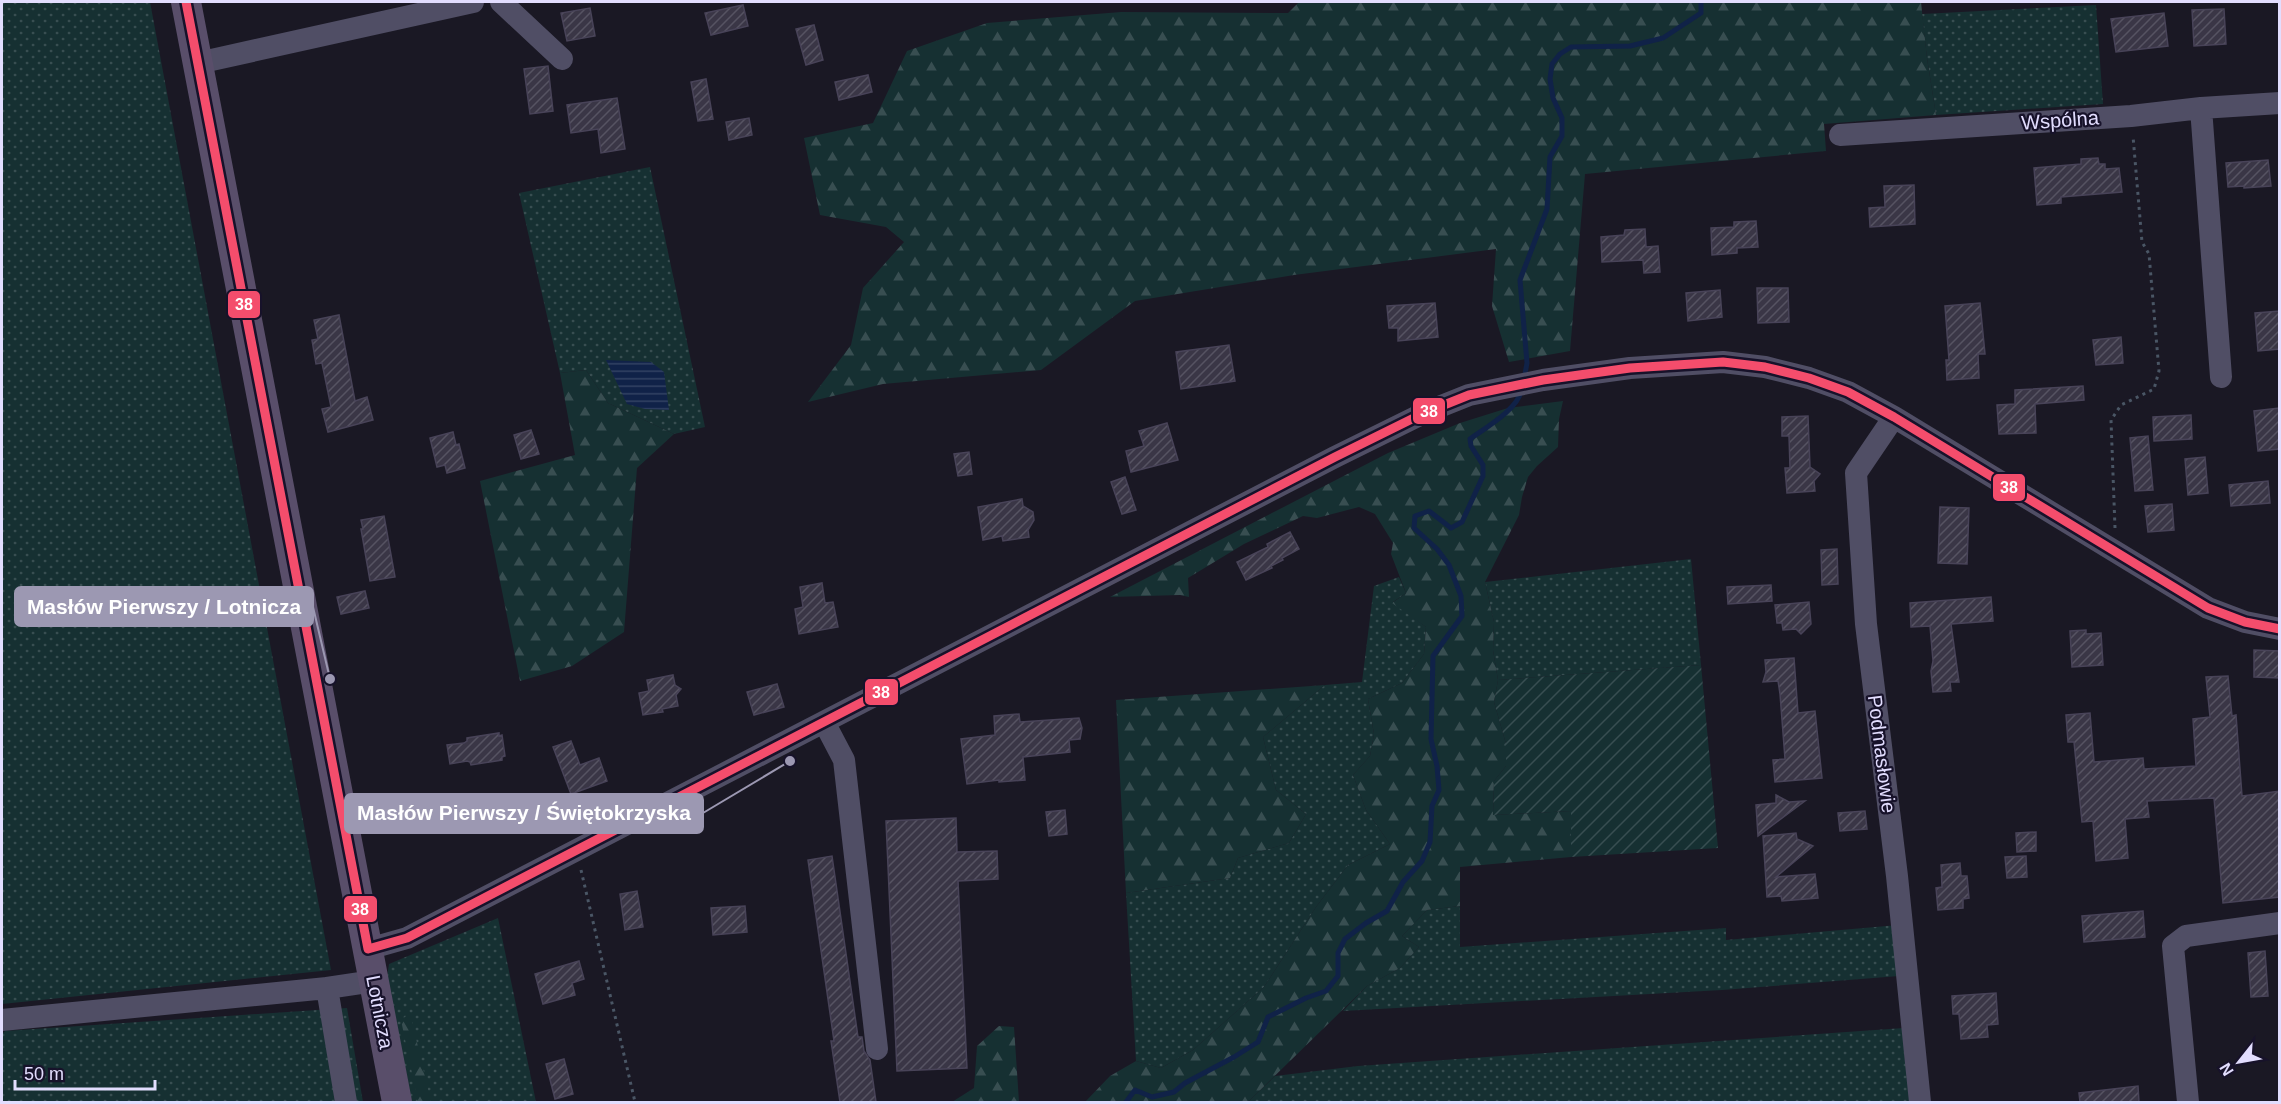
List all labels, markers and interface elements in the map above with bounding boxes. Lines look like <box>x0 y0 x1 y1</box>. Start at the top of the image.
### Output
street label: Wspólna <box>2020 106 2100 134</box>
line badge: 38 <box>227 290 261 319</box>
text: 38 <box>235 296 253 313</box>
line badge: 38 <box>1412 397 1446 425</box>
text: 38 <box>1420 403 1438 420</box>
line badge: 38 <box>1992 473 2026 502</box>
text: 38 <box>2000 479 2018 496</box>
callout: Masłów Pierwszy / Lotnicza <box>15 587 313 626</box>
text: Masłów Pierwszy / Lotnicza <box>27 595 301 618</box>
line badge: 38 <box>864 678 899 706</box>
text: 38 <box>872 684 890 701</box>
street label: Podmasłowie <box>1864 694 1900 814</box>
callout: Masłów Pierwszy / Świętokrzyska <box>345 794 703 833</box>
text: Masłów Pierwszy / Świętokrzyska <box>357 801 691 824</box>
line badge: 38 <box>343 895 378 923</box>
text: 38 <box>351 901 369 918</box>
street label: Lotnicza <box>362 973 398 1052</box>
north arrow <box>2209 1032 2269 1092</box>
scale bar <box>15 1053 154 1091</box>
text: N <box>2216 1060 2237 1079</box>
text: 50 m <box>24 1064 64 1084</box>

